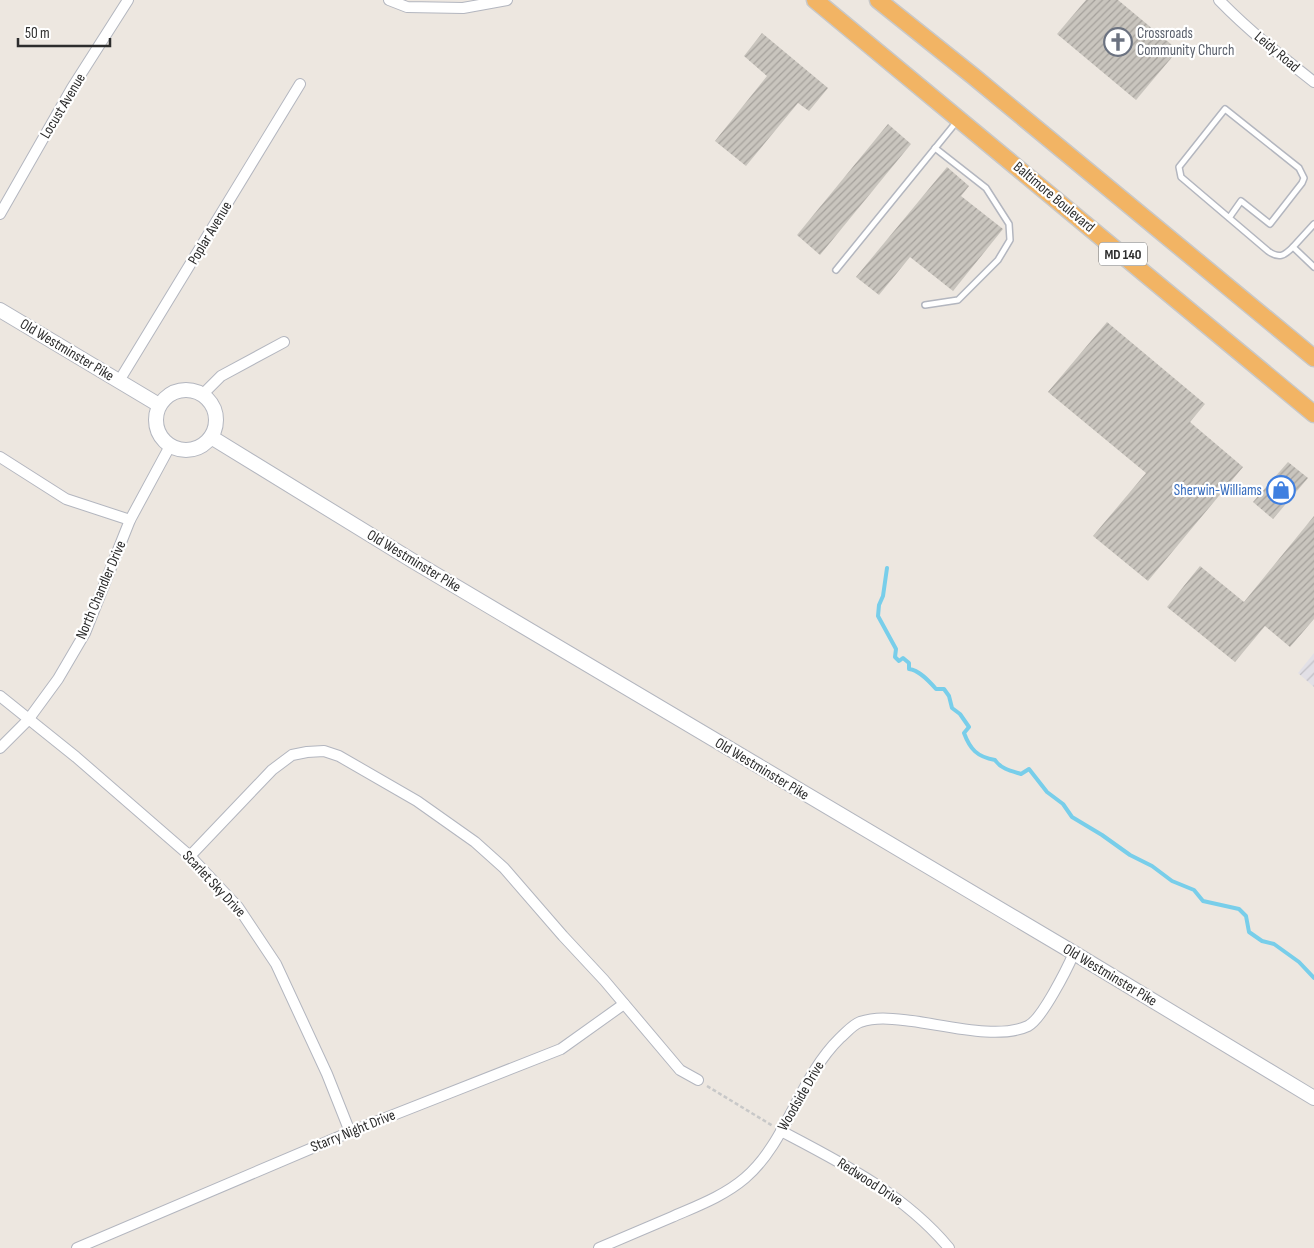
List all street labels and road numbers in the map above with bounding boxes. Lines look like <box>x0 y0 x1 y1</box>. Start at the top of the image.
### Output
street label: Leidy Road <box>1250 27 1304 77</box>
street label: Locust Avenue <box>36 70 90 142</box>
street label: Baltimore Boulevard <box>1009 157 1099 237</box>
street label: Poplar Avenue <box>184 198 236 268</box>
road number: MD 140 <box>1099 242 1147 266</box>
street label: Old Westminster Pike <box>17 314 117 386</box>
street label: Old Westminster Pike <box>364 525 464 597</box>
street label: North Chandler Drive <box>72 538 130 642</box>
street label: Old Westminster Pike <box>712 733 812 805</box>
street label: Scarlet Sky Drive <box>178 847 250 921</box>
street label: Old Westminster Pike <box>1060 939 1160 1011</box>
street label: Woodside Drive <box>773 1058 829 1134</box>
street label: Starry Night Drive <box>308 1105 398 1157</box>
street label: Redwood Drive <box>834 1154 906 1210</box>

